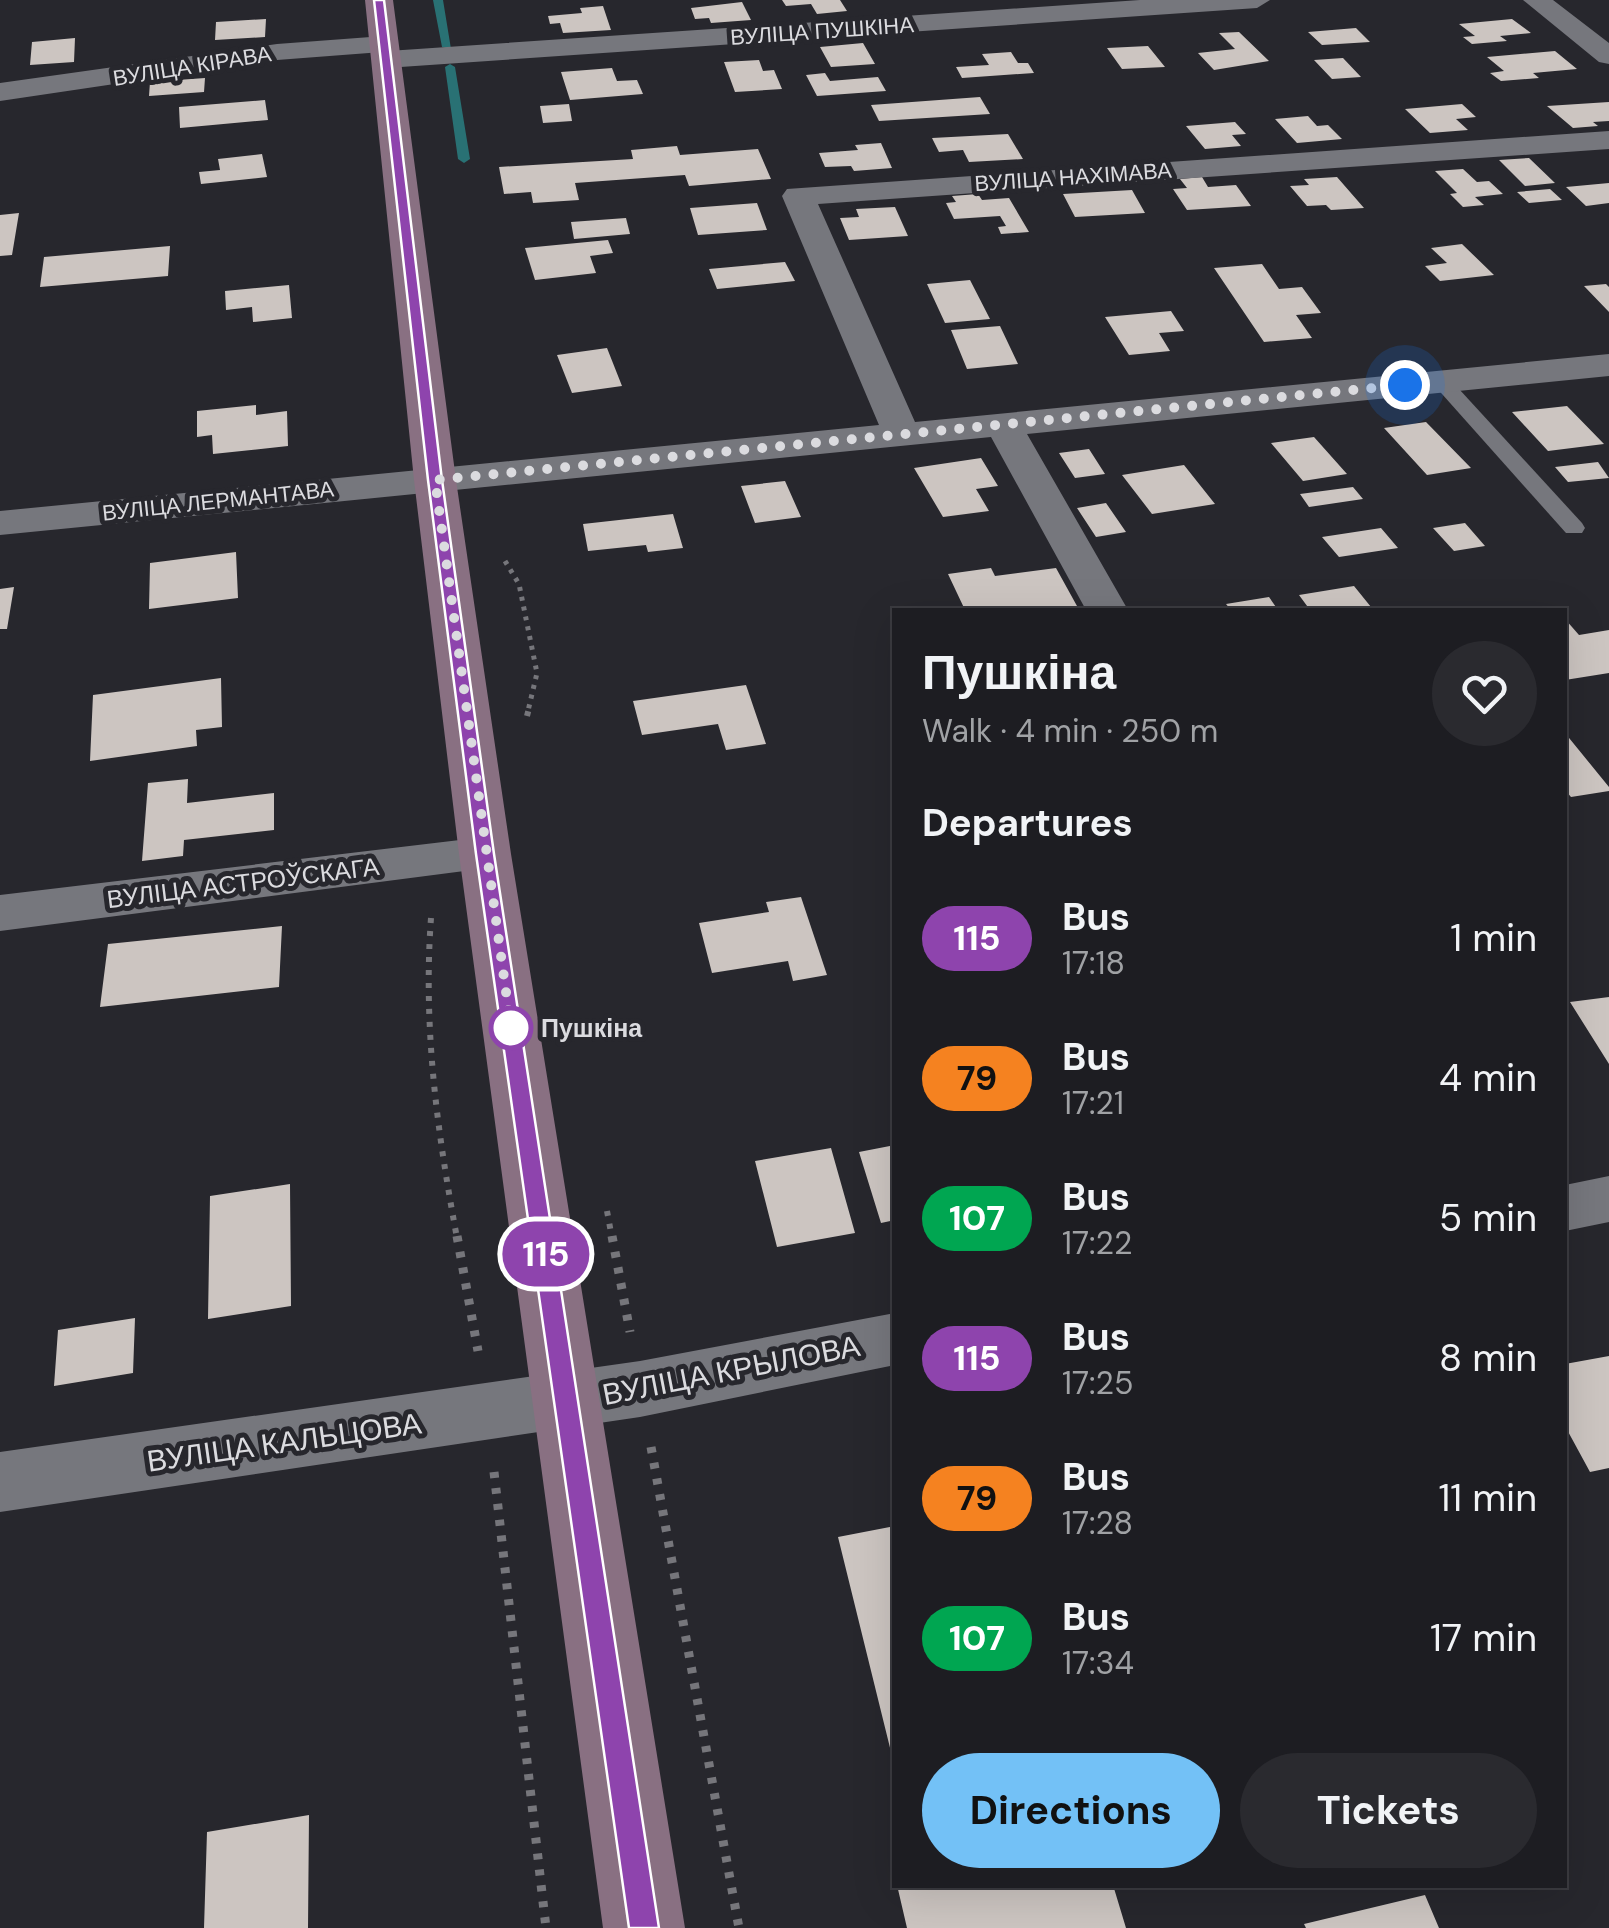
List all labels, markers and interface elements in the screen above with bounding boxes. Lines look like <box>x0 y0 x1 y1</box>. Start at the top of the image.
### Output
street label: ВУЛІЦА ПУШКІНА <box>729 10 915 52</box>
street label: ВУЛІЦА КІРАВА <box>111 39 274 93</box>
street label: ВУЛІЦА НАХІМАВА <box>973 156 1173 198</box>
your location <box>1380 360 1430 410</box>
street label: ВУЛІЦА ЛЕРМАНТАВА <box>101 474 336 528</box>
text: Пушкіна <box>922 641 1116 704</box>
button: heart <box>1432 641 1537 746</box>
text: Walk · 4 min · 250 m <box>922 710 1218 752</box>
text: Departures <box>922 798 1133 848</box>
street label: ВУЛІЦА АСТРОЎСКАГА <box>105 850 381 916</box>
text: Bus <box>1062 892 1130 942</box>
text: 1 min <box>1450 913 1537 963</box>
text: 115 <box>953 915 1001 961</box>
text: 17:18 <box>1062 942 1125 984</box>
marker: Пушкіна <box>490 1007 532 1049</box>
place label: Пушкіна <box>541 1012 643 1045</box>
text: Bus <box>1062 1032 1130 1082</box>
text: 4 min <box>1439 1053 1537 1103</box>
text: 79 <box>957 1055 997 1101</box>
text: 17:21 <box>1062 1082 1124 1124</box>
text: Bus <box>1062 1172 1130 1222</box>
text: 5 min <box>1439 1193 1537 1243</box>
text: 107 <box>949 1195 1005 1241</box>
line badge: 115 <box>488 1222 604 1286</box>
text: 17:22 <box>1062 1222 1132 1264</box>
text: 115 <box>522 1231 570 1277</box>
text: Bus <box>1062 1312 1130 1362</box>
street label: ВУЛІЦА КРЫЛОВА <box>599 1326 863 1414</box>
text: 8 min <box>1439 1333 1537 1383</box>
text: 115 <box>953 1335 1001 1381</box>
text: 17:25 <box>1062 1362 1134 1404</box>
street label: ВУЛІЦА КАЛЬЦОВА <box>144 1403 424 1481</box>
text: Bus <box>1062 1452 1130 1502</box>
text: 11 min <box>1438 1473 1537 1523</box>
text: 79 <box>957 1475 997 1521</box>
text: 17:28 <box>1062 1502 1133 1544</box>
text: Bus <box>1062 1592 1130 1642</box>
text: 17 min <box>1430 1613 1537 1663</box>
text: 107 <box>949 1615 1005 1661</box>
text: 17:34 <box>1062 1642 1134 1684</box>
button: Directions <box>922 1753 1220 1868</box>
button: Tickets <box>1240 1753 1537 1868</box>

